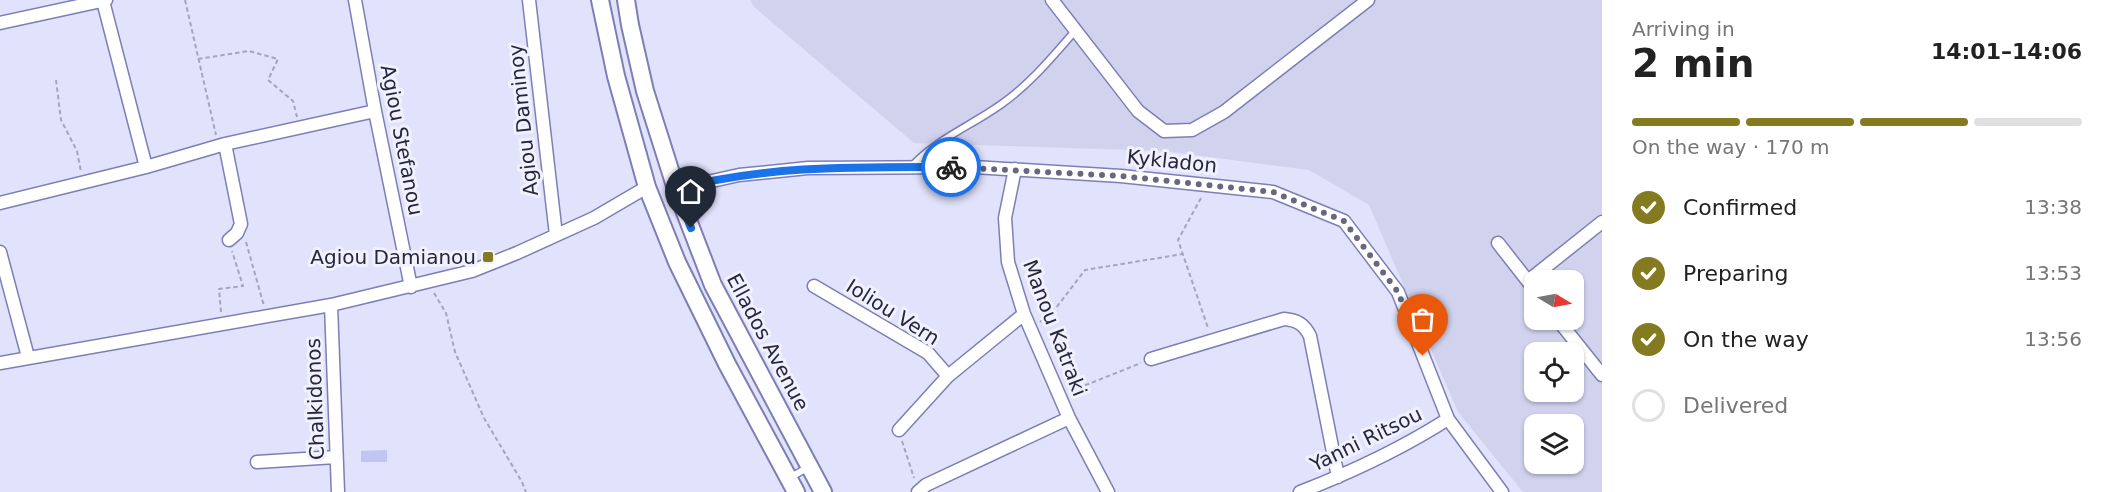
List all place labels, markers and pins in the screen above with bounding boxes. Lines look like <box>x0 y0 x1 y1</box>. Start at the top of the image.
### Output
pin <box>665 166 716 228</box>
place label: Agiou Damianou <box>310 245 476 269</box>
marker: Agiou Damianou <box>481 250 495 264</box>
pin <box>1397 294 1448 356</box>

